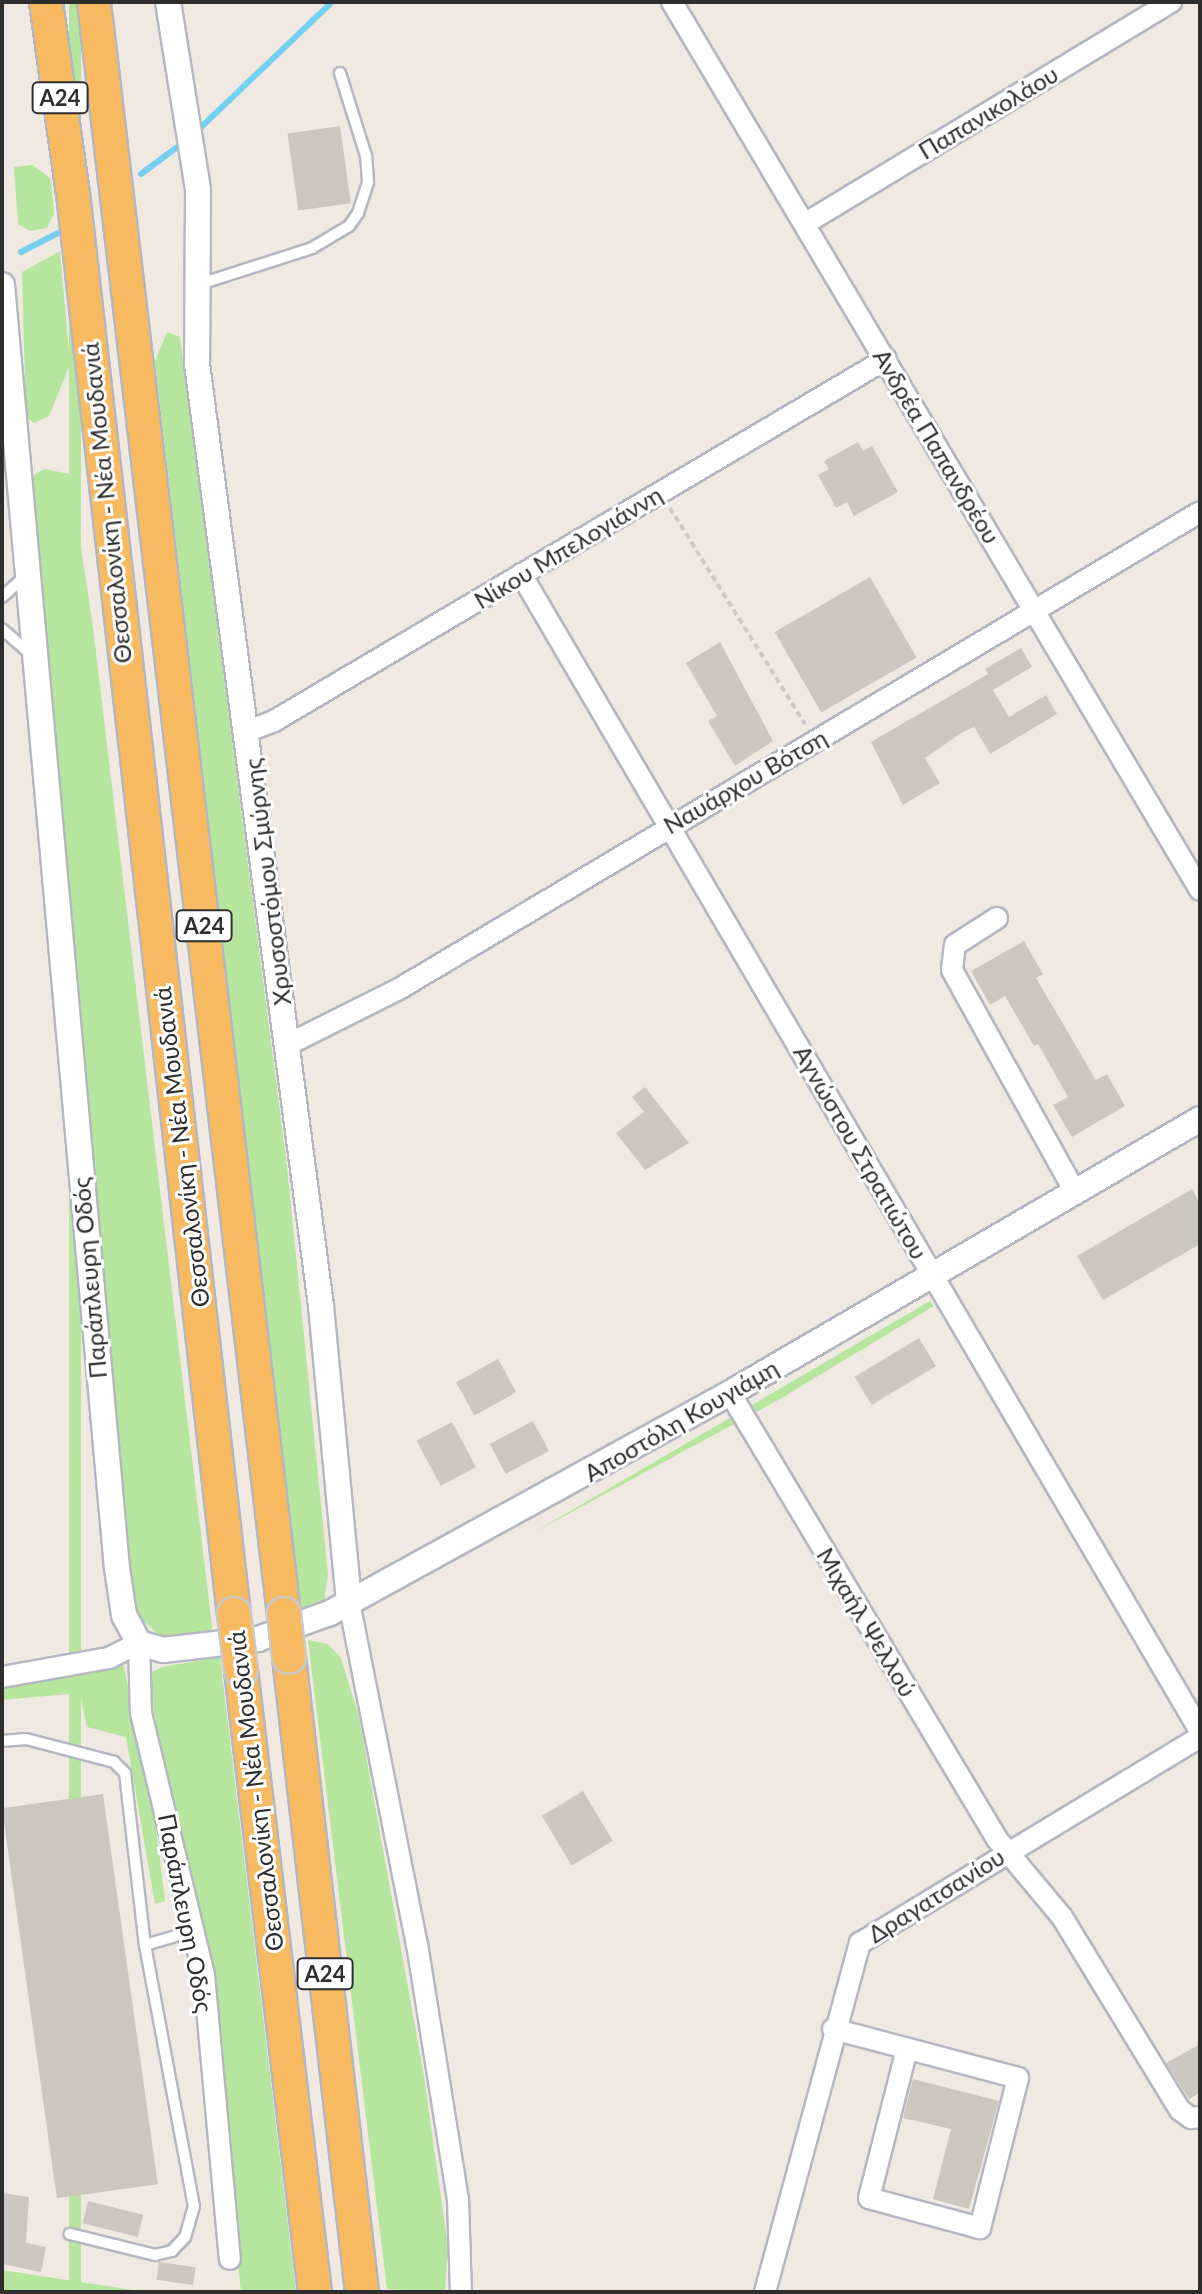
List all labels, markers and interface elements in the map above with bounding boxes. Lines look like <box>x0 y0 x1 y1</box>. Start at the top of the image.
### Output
street label: Παπανικολάου <box>913 59 1063 165</box>
road number: Α24 <box>30 80 90 116</box>
street label: Θεσσαλονίκη - Νέα Μουδανιά <box>75 341 137 665</box>
street label: Ανδρέα Παπανδρέου <box>867 343 1007 549</box>
street label: Νίκου Μπελογιάννη <box>469 480 667 614</box>
street label: Ναυάρχου Βότση <box>658 723 832 839</box>
street label: Χρυσοστόμου Σμύρνης <box>238 757 296 1007</box>
road number: Α24 <box>174 908 234 944</box>
street label: Θεσσαλονίκη - Νέα Μουδανιά <box>147 985 215 1309</box>
street label: Αγνώστου Στρατιώτου <box>788 1040 934 1264</box>
street label: Παράπλευρη Οδός <box>66 1176 112 1380</box>
street label: Αποστόλη Κουγιάμη <box>579 1353 783 1487</box>
street label: Μιχαήλ Ψελλού <box>811 1542 923 1702</box>
street label: Θεσσαλονίκη - Νέα Μουδανιά <box>221 1629 289 1953</box>
street label: Παράπλευρη Οδός <box>153 1811 219 2015</box>
street label: Δραγατσανίου <box>863 1842 1009 1948</box>
road number: Α24 <box>295 1956 355 1992</box>

